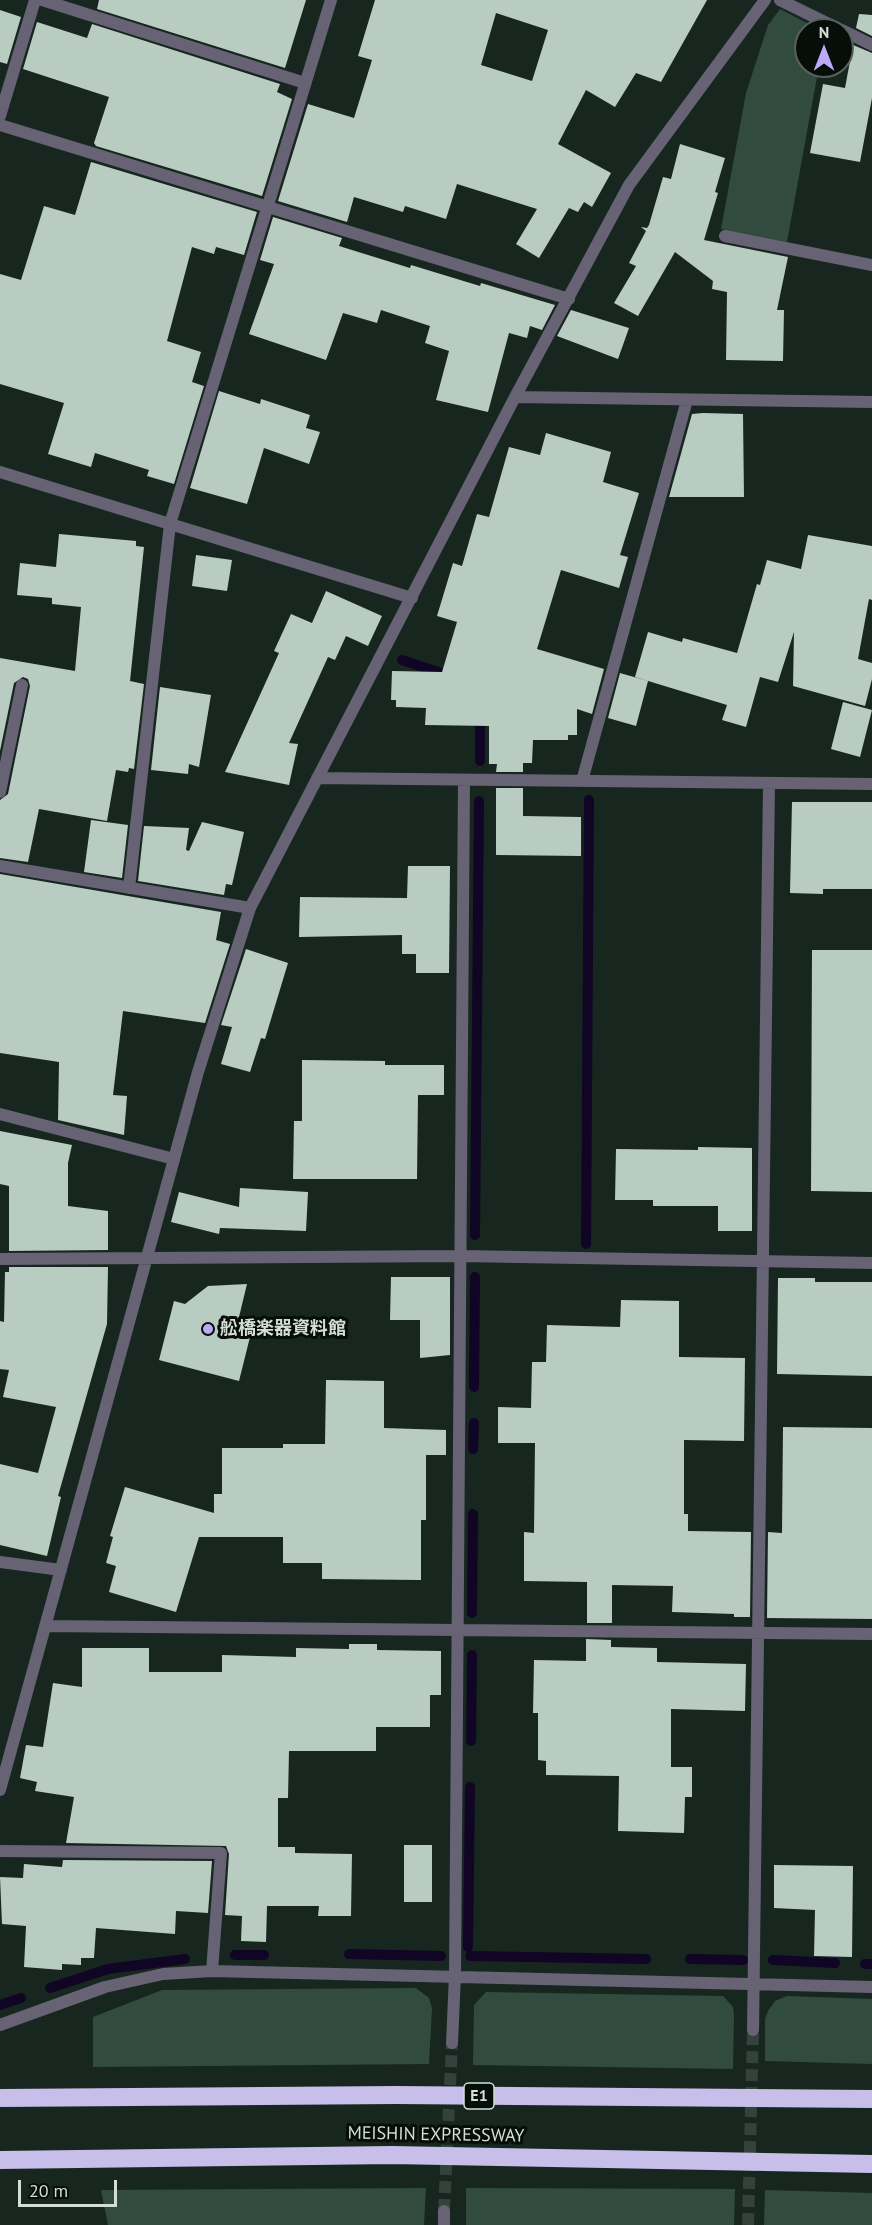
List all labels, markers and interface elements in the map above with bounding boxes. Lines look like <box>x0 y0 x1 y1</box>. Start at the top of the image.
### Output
north arrow <box>794 18 854 78</box>
text: N <box>819 22 829 42</box>
place label: 舩橋楽器資料館 <box>220 1318 346 1340</box>
marker: 舩橋楽器資料館 <box>201 1322 215 1336</box>
road number: E1 <box>464 2083 494 2109</box>
street label: MEISHIN EXPRESSWAY <box>347 2123 525 2147</box>
scale bar <box>21 2168 120 2206</box>
text: 20 m <box>29 2179 68 2202</box>

